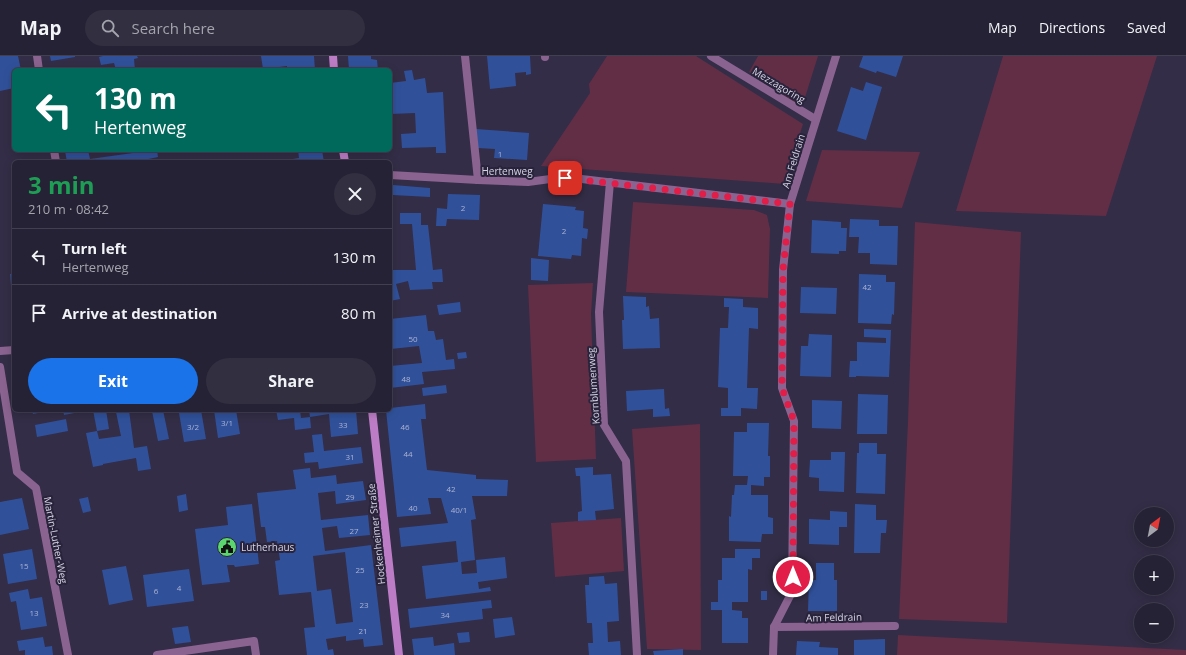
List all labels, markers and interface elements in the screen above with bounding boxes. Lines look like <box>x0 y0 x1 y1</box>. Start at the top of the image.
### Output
search box <box>85 10 365 46</box>
text: Map <box>20 15 61 41</box>
icon: search <box>99 17 121 39</box>
text: Search here <box>131 18 215 38</box>
text: Map <box>988 18 1017 37</box>
text: Directions <box>1039 18 1105 37</box>
text: Saved <box>1127 18 1166 37</box>
street label: Mezzagoring <box>750 64 808 107</box>
text: 130 m <box>94 79 177 117</box>
icon: left <box>28 84 80 136</box>
text: Hertenweg <box>94 115 186 139</box>
street label: Am Feldrain <box>778 132 808 190</box>
house number: 1 <box>498 148 502 159</box>
pin <box>548 161 582 195</box>
street label: Hertenweg <box>481 164 533 178</box>
icon: arrive <box>554 167 576 189</box>
text: 3 min <box>28 168 95 201</box>
button: close <box>334 173 376 215</box>
text: 210 m · 08:42 <box>28 200 109 218</box>
house number: 2 <box>461 202 466 213</box>
house number: 2 <box>562 225 567 236</box>
text: Turn left <box>62 238 127 258</box>
icon: left <box>28 246 50 268</box>
text: 130 m <box>332 247 376 267</box>
text: Hertenweg <box>62 258 129 276</box>
house number: 42 <box>862 281 872 292</box>
icon: arrive <box>28 302 50 324</box>
text: Arrive at destination <box>62 303 217 323</box>
text: 80 m <box>341 303 376 323</box>
house number: 50 <box>408 333 418 344</box>
street label: Kornblumenweg <box>583 347 603 425</box>
button: Exit <box>28 358 198 404</box>
button: Share <box>206 358 376 404</box>
house number: 48 <box>401 373 411 384</box>
house number: 3/1 <box>221 417 233 428</box>
house number: 33 <box>338 419 348 430</box>
house number: 3/2 <box>187 421 199 432</box>
house number: 46 <box>400 421 410 432</box>
house number: 44 <box>403 448 413 459</box>
house number: 31 <box>345 451 355 462</box>
street label: Hockenheimer Straße <box>364 482 388 585</box>
house number: 42 <box>446 483 456 494</box>
house number: 29 <box>345 491 355 502</box>
street label: Martin-Luther-Weg <box>41 495 71 585</box>
house number: 40 <box>408 502 418 513</box>
house number: 40/1 <box>451 504 467 515</box>
north arrow <box>1134 507 1174 547</box>
map controls <box>1134 507 1174 643</box>
house number: 27 <box>349 525 359 536</box>
public building icon: Lutherhaus <box>216 536 238 558</box>
place label: Lutherhaus <box>241 540 295 554</box>
button: + <box>1134 555 1174 595</box>
position arrow <box>772 556 814 598</box>
house number: 15 <box>19 560 29 571</box>
house number: 25 <box>355 564 365 575</box>
house number: 4 <box>177 582 182 593</box>
house number: 6 <box>154 585 159 596</box>
house number: 23 <box>359 599 369 610</box>
button: − <box>1134 603 1174 643</box>
house number: 13 <box>29 607 39 618</box>
house number: 34 <box>440 609 450 620</box>
street label: Am Feldrain <box>806 610 862 624</box>
house number: 21 <box>358 625 368 636</box>

